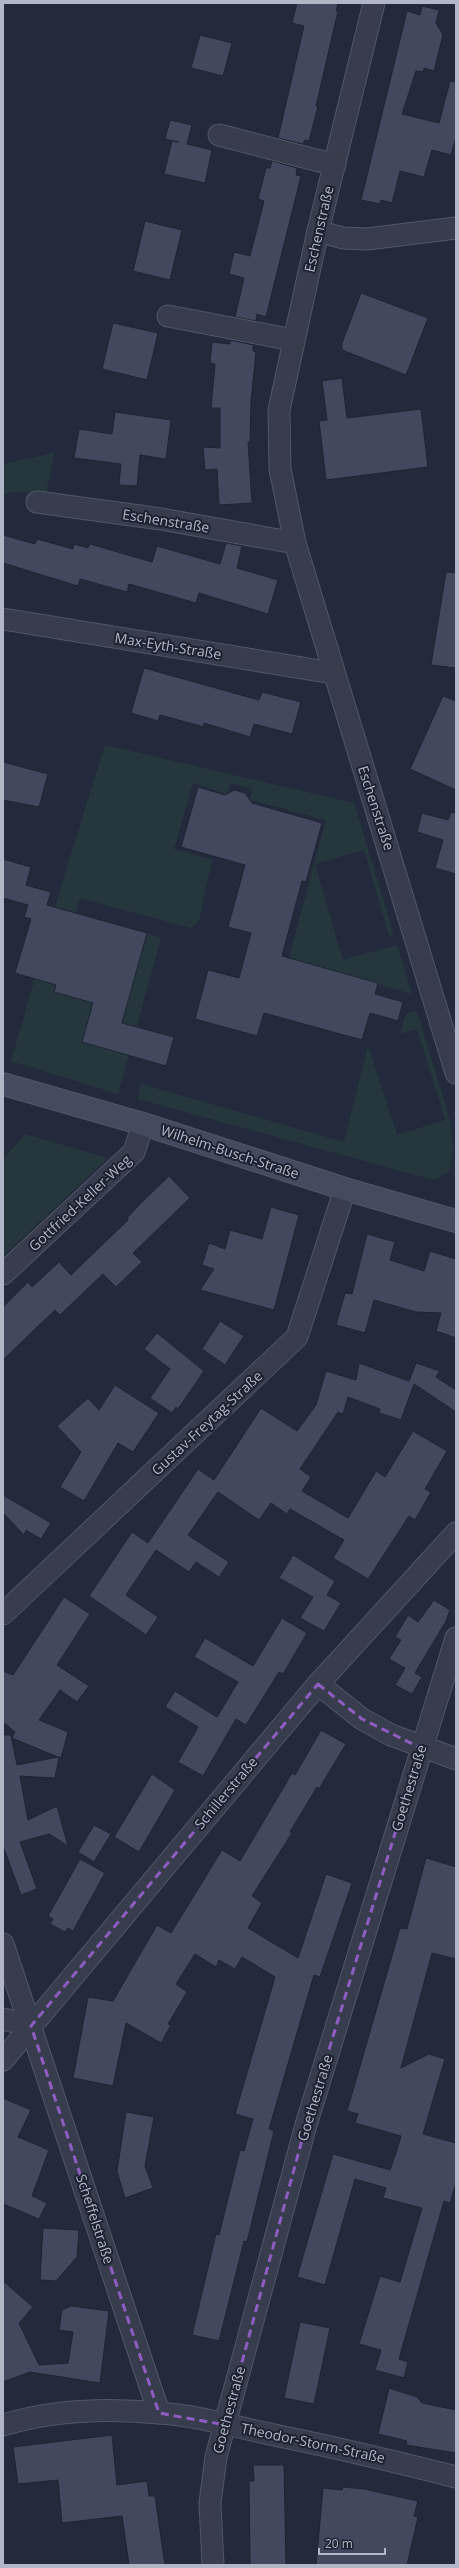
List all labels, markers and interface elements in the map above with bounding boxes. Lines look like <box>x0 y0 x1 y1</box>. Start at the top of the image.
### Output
street label: Eschenstraße <box>299 184 338 274</box>
street label: Eschenstraße <box>121 504 211 537</box>
street label: Max-Eyth-Straße <box>113 628 223 663</box>
street label: Eschenstraße <box>354 763 399 853</box>
street label: Wilhelm-Busch-Straße <box>159 1120 302 1183</box>
street label: Gottfried-Keller-Weg <box>24 1150 135 1255</box>
street label: Gustav-Freytag-Straße <box>147 1366 266 1479</box>
street label: Goethestraße <box>386 1742 431 1833</box>
street label: Schillerstraße <box>190 1752 262 1833</box>
street label: Goethestraße <box>292 2052 337 2143</box>
street label: Scheffelstraße <box>72 2171 119 2266</box>
street label: Goethestraße <box>208 2364 249 2456</box>
street label: Theodor-Storm-Straße <box>239 2418 387 2467</box>
scale bar <box>319 2530 385 2556</box>
text: 20 m <box>325 2535 353 2552</box>

